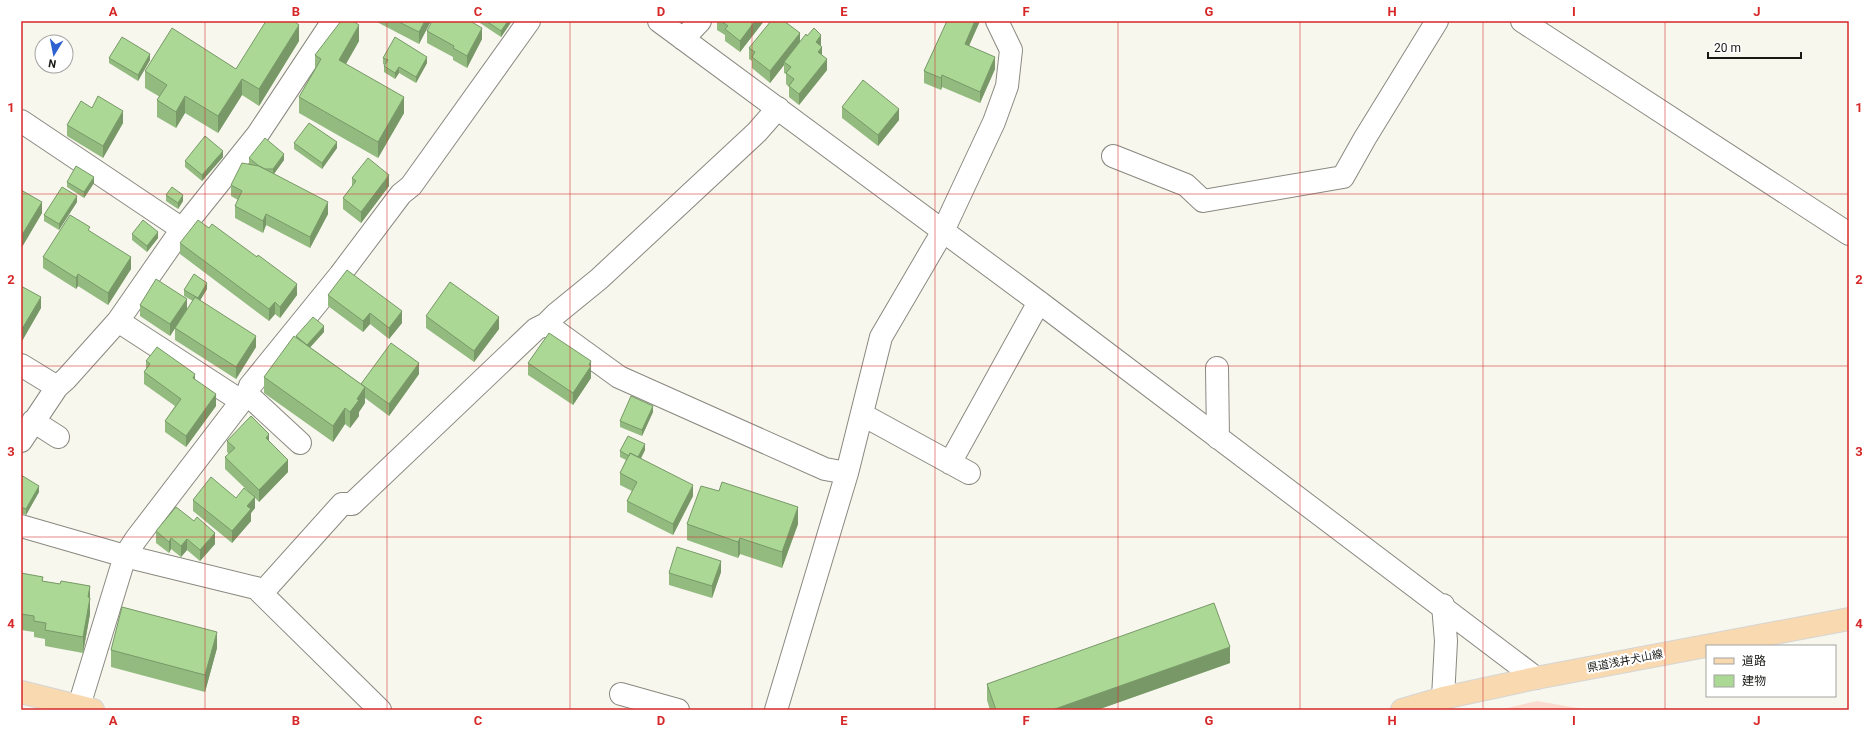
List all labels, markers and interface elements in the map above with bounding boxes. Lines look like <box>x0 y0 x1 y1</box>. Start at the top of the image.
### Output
text: A <box>109 4 118 19</box>
text: B <box>292 4 300 19</box>
text: C <box>474 4 483 19</box>
text: D <box>657 4 665 19</box>
text: E <box>840 4 848 19</box>
text: F <box>1022 4 1030 19</box>
text: G <box>1205 4 1214 19</box>
text: H <box>1387 4 1397 19</box>
text: I <box>1572 4 1576 19</box>
text: J <box>1753 4 1761 19</box>
north arrow <box>34 34 74 74</box>
scale bar <box>1708 34 1801 60</box>
text: 20 m <box>1714 41 1741 55</box>
text: N <box>47 56 57 70</box>
text: 1 <box>7 100 15 115</box>
text: 1 <box>1855 100 1863 115</box>
text: 2 <box>7 272 15 287</box>
text: 2 <box>1855 272 1863 287</box>
text: 3 <box>7 444 15 459</box>
text: 3 <box>1855 444 1863 459</box>
text: 4 <box>7 616 15 631</box>
text: 4 <box>1855 616 1863 631</box>
legend <box>1706 645 1836 697</box>
street label: 県道浅井犬山線 <box>1586 647 1664 675</box>
text: 道路 <box>1742 654 1766 668</box>
text: 建物 <box>1742 674 1766 688</box>
text: A <box>109 713 118 728</box>
text: B <box>292 713 300 728</box>
text: C <box>474 713 483 728</box>
text: D <box>657 713 665 728</box>
text: E <box>840 713 848 728</box>
text: F <box>1022 713 1030 728</box>
text: G <box>1205 713 1214 728</box>
text: H <box>1387 713 1397 728</box>
text: I <box>1572 713 1576 728</box>
text: J <box>1753 713 1761 728</box>

